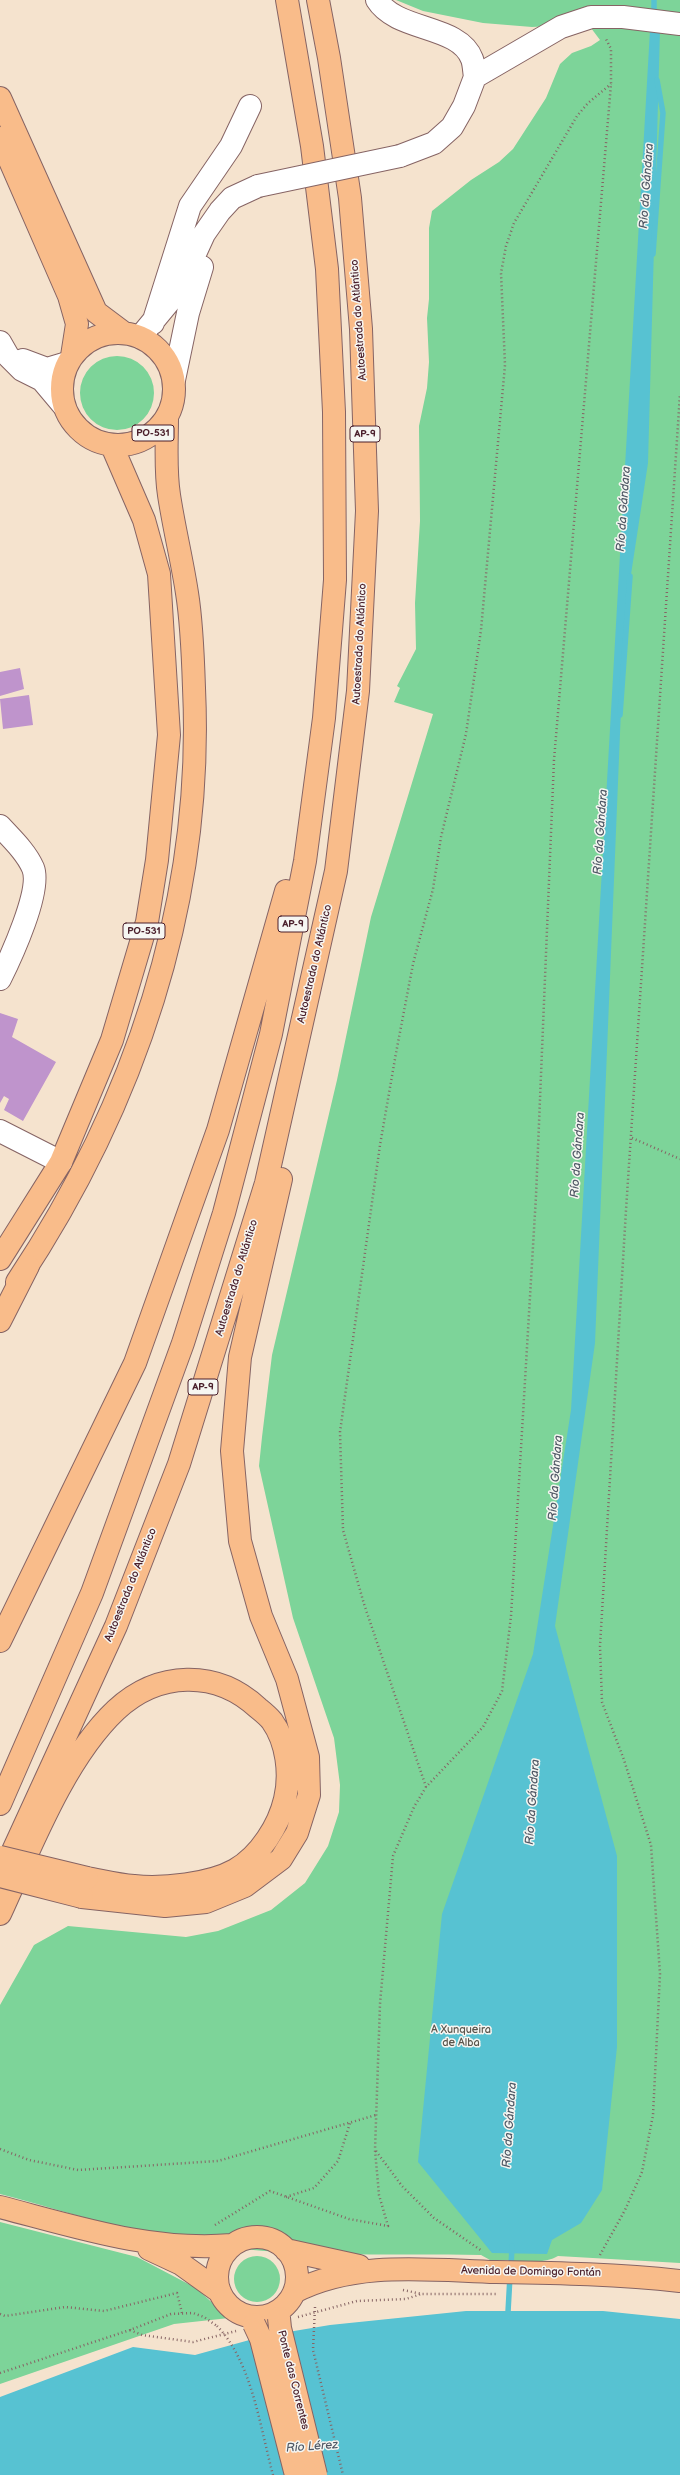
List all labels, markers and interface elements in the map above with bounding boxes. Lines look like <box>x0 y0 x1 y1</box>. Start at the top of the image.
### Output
water label: Río da Gándara <box>637 143 657 229</box>
street label: Autoestrada do Atlántico <box>348 259 370 381</box>
road number: PO-531 <box>132 425 174 441</box>
road number: AP-9 <box>350 426 380 442</box>
water label: Río da Gándara <box>614 466 634 552</box>
street label: Autoestrada do Atlántico <box>350 583 370 705</box>
water label: Río da Gándara <box>591 789 611 875</box>
street label: Autoestrada do Atlántico <box>295 903 335 1025</box>
road number: AP-9 <box>278 916 308 932</box>
road number: PO-531 <box>123 923 165 939</box>
water label: Río da Gándara <box>568 1112 588 1198</box>
street label: Autoestrada do Atlántico <box>213 1218 261 1338</box>
road number: AP-9 <box>188 1379 218 1395</box>
water label: Río da Gándara <box>546 1435 566 1521</box>
street label: Autoestrada do Atlántico <box>102 1526 160 1644</box>
water label: Río da Gándara <box>523 1759 543 1845</box>
park label: A Xunqueira de Alba <box>431 2023 491 2049</box>
water label: Río da Gándara <box>500 2082 520 2168</box>
street label: Avenida de Domingo Fontán <box>461 2264 601 2280</box>
street label: Ponte das Correntes <box>274 2329 312 2431</box>
water label: Río Lérez <box>286 2438 338 2456</box>

